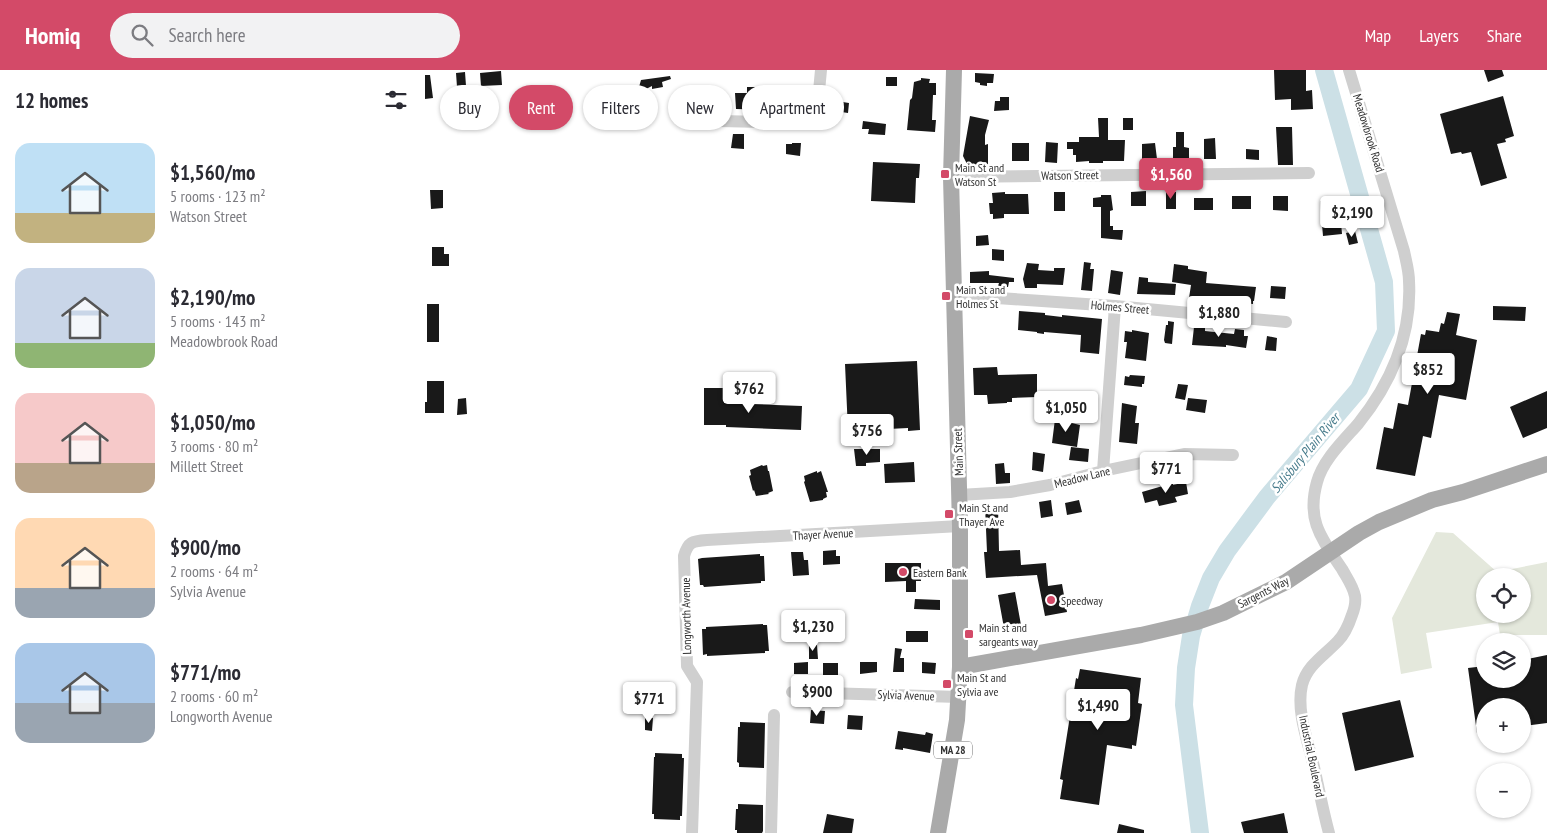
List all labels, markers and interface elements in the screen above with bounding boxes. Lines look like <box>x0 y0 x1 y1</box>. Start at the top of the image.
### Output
search box <box>110 13 460 58</box>
text: Homiq <box>25 20 80 51</box>
icon: search <box>128 21 156 49</box>
text: Search here <box>168 23 246 47</box>
text: Map <box>1365 24 1391 47</box>
text: Layers <box>1419 24 1459 47</box>
text: Share <box>1487 24 1522 47</box>
chip: Buy <box>440 85 499 130</box>
chip: Rent <box>509 85 573 130</box>
chip: Filters <box>583 85 658 130</box>
chip: New <box>668 85 732 130</box>
chip: Apartment <box>742 85 844 130</box>
icon: filters <box>382 86 410 114</box>
text: 12 homes <box>15 87 88 114</box>
street label: Meadowbrook Road <box>1350 92 1388 174</box>
pin: $1,560 <box>1130 158 1212 200</box>
text: $1,560/mo <box>170 159 255 186</box>
place label: Main St and Watson St <box>955 160 1004 189</box>
icon: home <box>55 163 115 223</box>
text: $1,560 <box>1150 164 1192 184</box>
street label: Watson Street <box>1041 167 1100 183</box>
marker: Main St and Watson St <box>939 168 951 180</box>
text: 5 rooms · 123 m² <box>170 186 266 206</box>
pin: $2,190 <box>1311 196 1393 238</box>
text: $2,190 <box>1331 202 1373 222</box>
text: Watson Street <box>170 206 247 226</box>
place label: Main St and Holmes St <box>956 282 1005 311</box>
text: $2,190/mo <box>170 284 255 311</box>
icon: home <box>55 288 115 348</box>
marker: Main St and Holmes St <box>940 290 952 302</box>
pin: $1,880 <box>1178 296 1260 338</box>
street label: Holmes Street <box>1090 297 1151 317</box>
text: $1,880 <box>1198 302 1240 322</box>
text: 5 rooms · 143 m² <box>170 311 266 331</box>
text: Meadowbrook Road <box>170 331 278 351</box>
pin: $852 <box>1398 352 1458 395</box>
text: $852 <box>1413 359 1443 379</box>
pin: $762 <box>719 372 779 414</box>
text: $762 <box>734 378 764 398</box>
pin: $1,050 <box>1025 390 1107 433</box>
text: $1,050 <box>1045 397 1087 417</box>
water label: Salisbury Plain River <box>1266 408 1345 497</box>
text: $1,050/mo <box>170 409 255 436</box>
icon: home <box>55 413 115 473</box>
pin: $756 <box>837 414 897 456</box>
text: $756 <box>852 420 882 440</box>
street label: Main Street <box>950 427 966 476</box>
text: 3 rooms · 80 m² <box>170 436 258 456</box>
pin: $771 <box>1136 452 1196 494</box>
text: Millett Street <box>170 456 243 476</box>
text: $771 <box>1151 458 1181 478</box>
street label: Meadow Lane <box>1053 463 1111 491</box>
place label: Main St and Thayer Ave <box>959 500 1008 529</box>
marker: Main St and Thayer Ave <box>943 508 955 520</box>
street label: Thayer Avenue <box>792 525 854 543</box>
text: $900/mo <box>170 534 241 561</box>
icon: home <box>55 538 115 598</box>
text: 2 rooms · 64 m² <box>170 561 258 581</box>
place label: Eastern Bank <box>913 565 967 580</box>
marker: Eastern Bank <box>897 566 909 578</box>
map controls <box>1476 568 1531 818</box>
button: locate <box>1476 568 1531 623</box>
street label: Sargents Way <box>1235 573 1291 611</box>
street label: Longworth Avenue <box>678 577 694 655</box>
text: Sylvia Avenue <box>170 581 246 601</box>
place label: Speedway <box>1061 593 1103 608</box>
marker: Speedway <box>1045 594 1057 606</box>
pin: $1,230 <box>772 610 854 652</box>
text: $1,230 <box>792 616 834 636</box>
place label: Main st and sargeants way <box>979 620 1038 649</box>
marker: Main st and sargeants way <box>963 628 975 640</box>
button: layers <box>1476 633 1531 688</box>
text: $771/mo <box>170 659 241 686</box>
icon: home <box>55 663 115 723</box>
place label: Main St and Sylvia ave <box>957 670 1006 699</box>
pin: $900 <box>787 674 847 717</box>
marker: Main St and Sylvia ave <box>941 678 953 690</box>
text: $900 <box>802 681 832 701</box>
pin: $771 <box>619 682 679 724</box>
text: 2 rooms · 60 m² <box>170 686 258 706</box>
street label: Sylvia Avenue <box>877 687 935 703</box>
text: $771 <box>634 688 664 708</box>
pin: $1,490 <box>1057 688 1139 731</box>
text: $1,490 <box>1077 695 1119 715</box>
button: + <box>1476 698 1531 753</box>
text: Longworth Avenue <box>170 706 273 726</box>
street label: Industrial Boulevard <box>1296 714 1328 798</box>
road number: MA 28 <box>934 742 972 758</box>
button: − <box>1476 763 1531 818</box>

